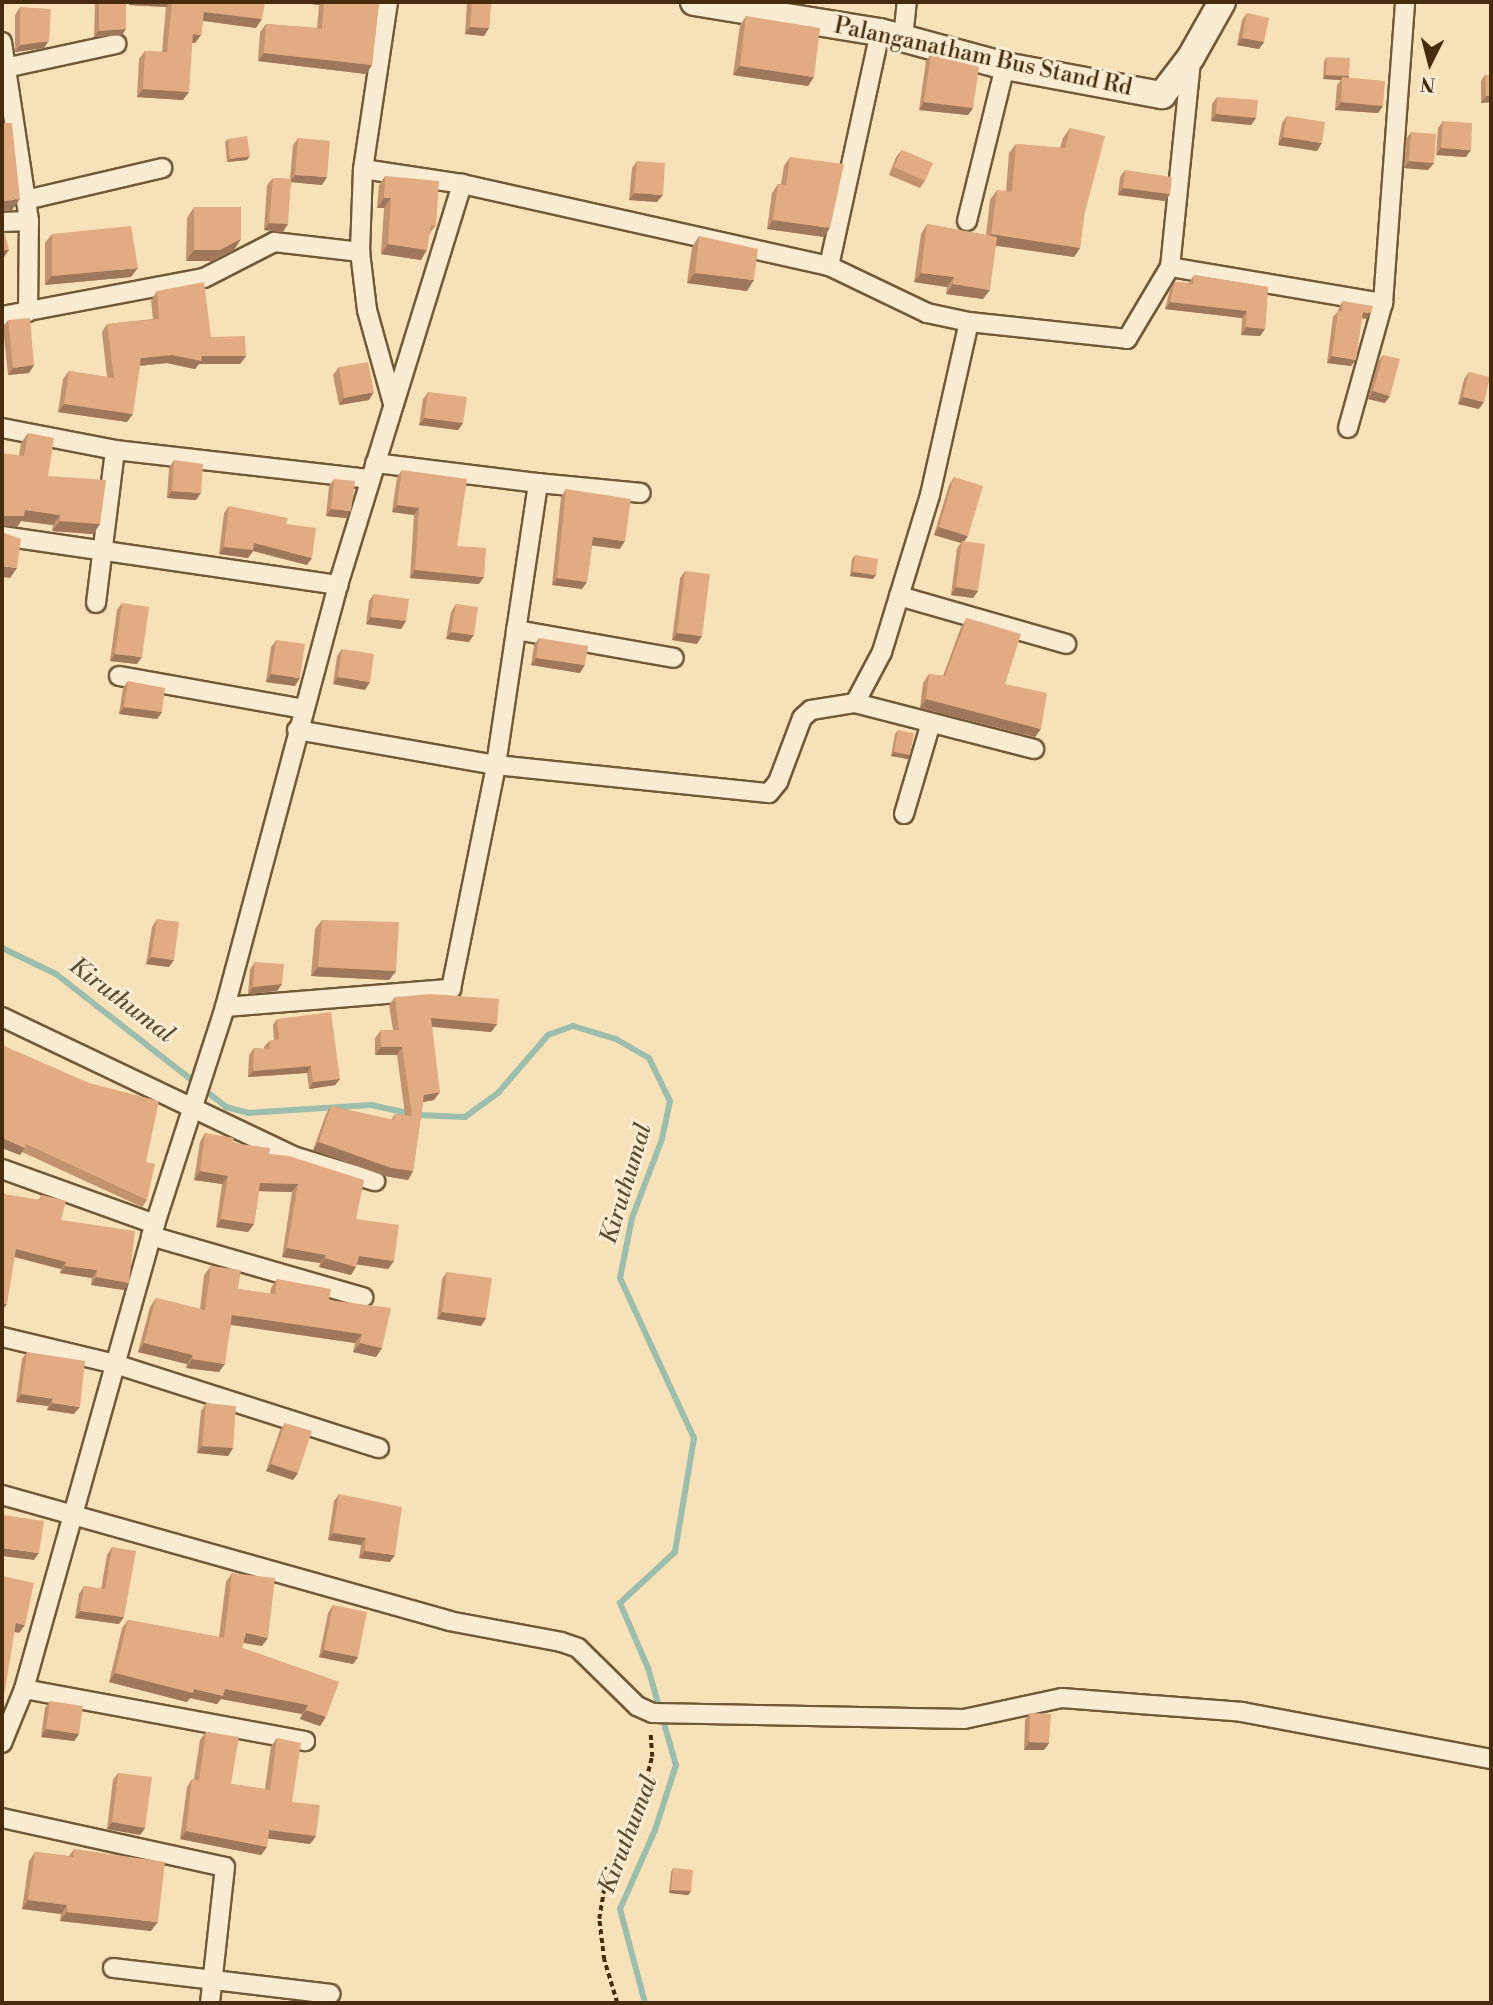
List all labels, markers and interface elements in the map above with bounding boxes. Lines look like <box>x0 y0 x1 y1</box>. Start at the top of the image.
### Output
street label: Palanganatham Bus Stand Rd <box>832 12 1134 102</box>
north arrow <box>1395 28 1465 98</box>
text: N <box>1419 71 1437 97</box>
water label: Kiruthumal <box>63 952 179 1050</box>
water label: Kiruthumal <box>595 1120 659 1248</box>
water label: Kiruthumal <box>593 1772 665 1898</box>

